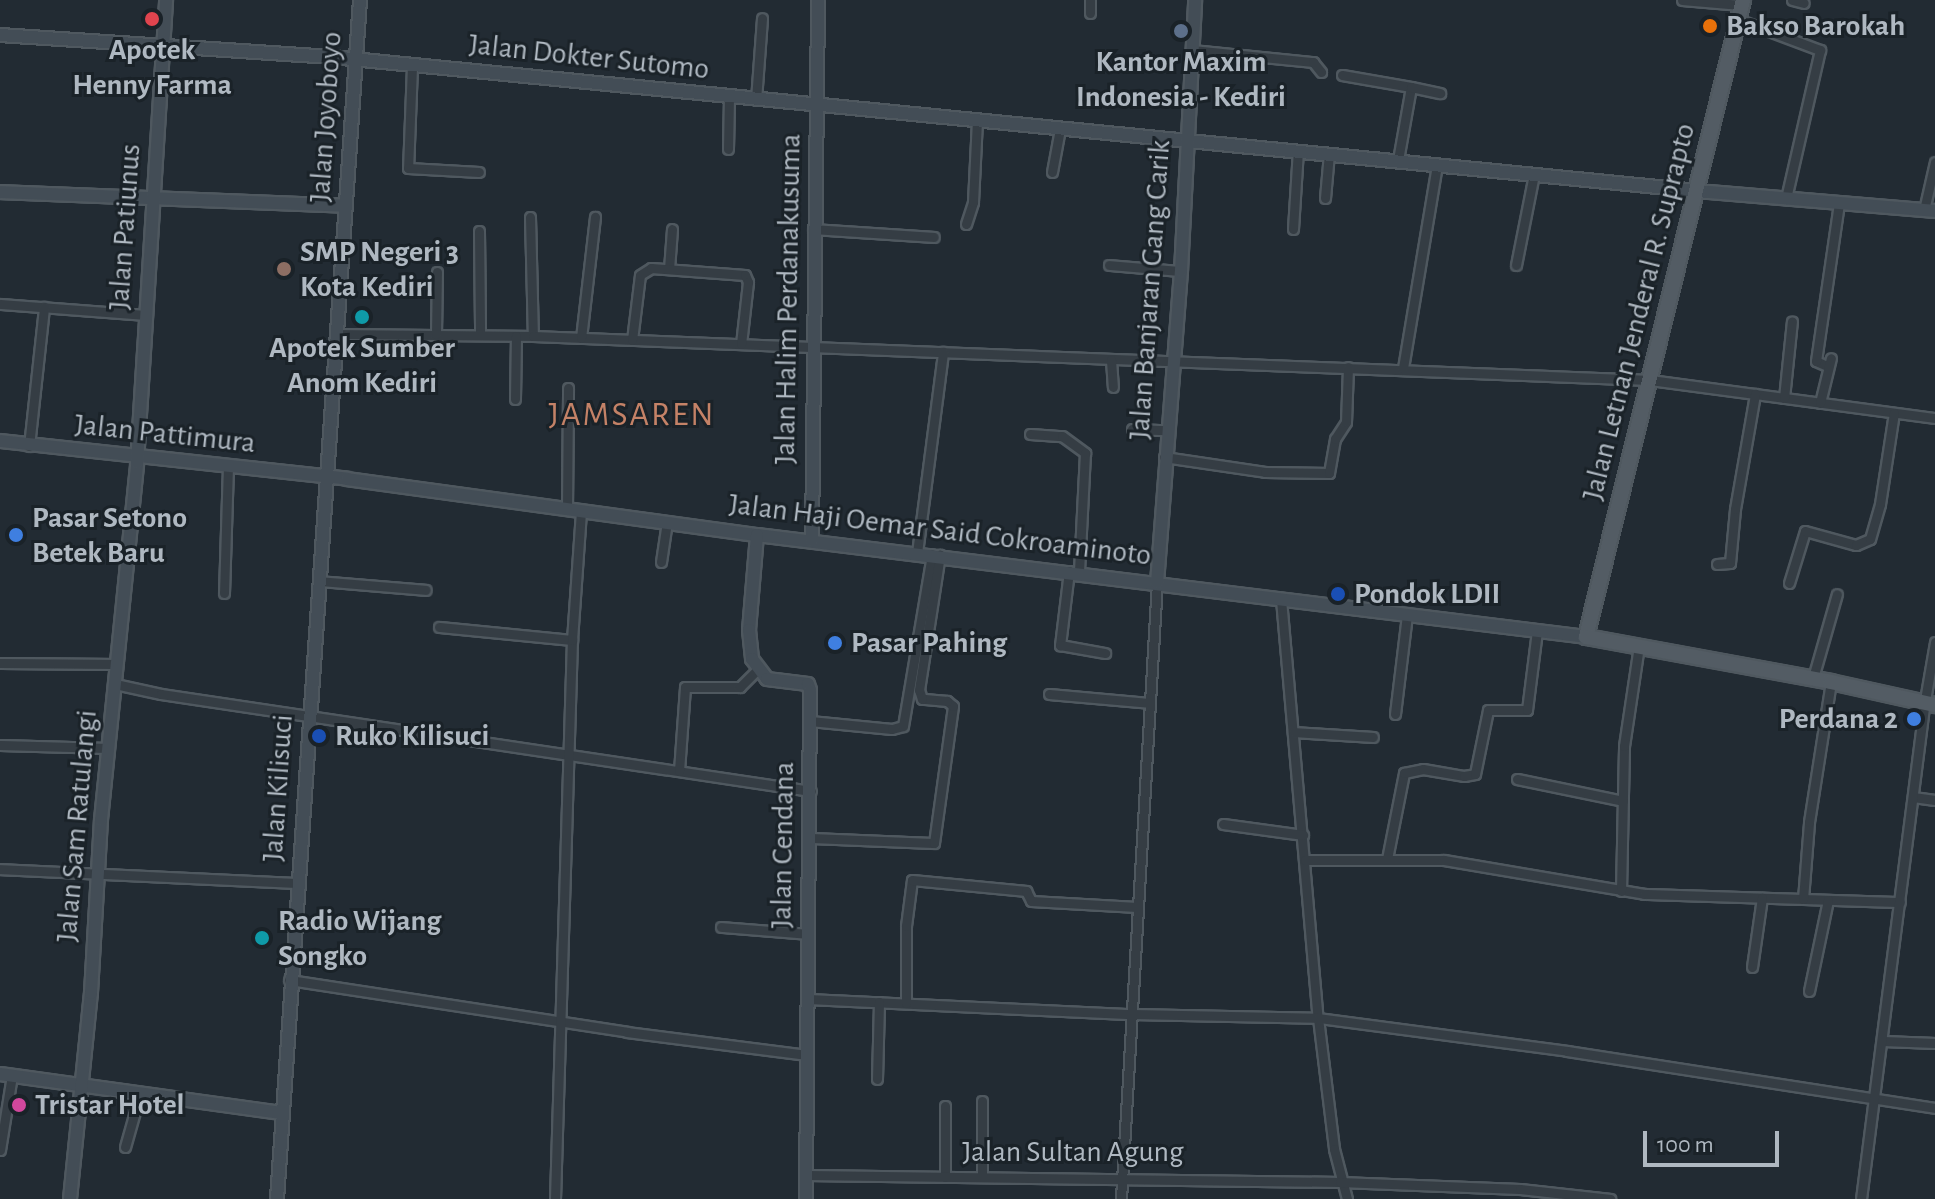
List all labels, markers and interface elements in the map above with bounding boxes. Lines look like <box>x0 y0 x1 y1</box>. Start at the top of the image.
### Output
place label: Bakso Barokah <box>1726 8 1905 44</box>
marker: Apotek Henny Farma <box>143 10 161 28</box>
marker: Bakso Barokah <box>1701 17 1719 35</box>
marker: Kantor Maxim Indonesia - Kediri <box>1172 22 1190 40</box>
street label: Jalan Dokter Sutomo <box>467 26 711 88</box>
street label: Jalan Joyoboyo <box>302 30 350 204</box>
place label: Apotek Henny Farma <box>72 32 232 102</box>
place label: Kantor Maxim Indonesia - Kediri <box>1076 44 1286 114</box>
street label: Jalan Letnan Jenderal R. Suprapto <box>1575 120 1703 504</box>
street label: Jalan Halim Perdanakusuma <box>767 133 809 465</box>
street label: Jalan Banjaran Gang Carik <box>1122 139 1178 441</box>
street label: Jalan Patiunus <box>101 143 149 311</box>
place label: SMP Negeri 3 Kota Kediri <box>300 234 459 304</box>
marker: SMP Negeri 3 Kota Kediri <box>275 260 293 278</box>
marker: Apotek Sumber Anom Kediri <box>353 308 371 326</box>
place label: Apotek Sumber Anom Kediri <box>269 330 455 400</box>
district label: JAMSAREN <box>548 396 716 436</box>
street label: Jalan Pattimura <box>73 407 257 461</box>
street label: Jalan Haji Oemar Said Cokroaminoto <box>727 486 1153 574</box>
place label: Pasar Setono Betek Baru <box>32 500 187 570</box>
marker: Pasar Setono Betek Baru <box>7 526 25 544</box>
place label: Pondok LDII <box>1354 576 1500 612</box>
marker: Pondok LDII <box>1329 585 1347 603</box>
place label: Pasar Pahing <box>851 625 1007 661</box>
marker: Pasar Pahing <box>826 634 844 652</box>
place label: Perdana 2 <box>1779 701 1898 737</box>
street label: Jalan Sam Ratulangi <box>49 708 105 944</box>
marker: Perdana 2 <box>1905 710 1923 728</box>
street label: Jalan Kilisuci <box>255 713 301 863</box>
place label: Ruko Kilisuci <box>335 718 489 754</box>
marker: Ruko Kilisuci <box>310 727 328 745</box>
street label: Jalan Cendana <box>764 761 802 929</box>
place label: Radio Wijang Songko <box>278 903 441 974</box>
marker: Radio Wijang Songko <box>253 929 271 947</box>
place label: Tristar Hotel <box>35 1087 184 1123</box>
marker: Tristar Hotel <box>10 1096 28 1114</box>
scale bar <box>1647 1115 1783 1165</box>
text: 100 m <box>1657 1133 1714 1157</box>
street label: Jalan Sultan Agung <box>962 1134 1184 1170</box>

